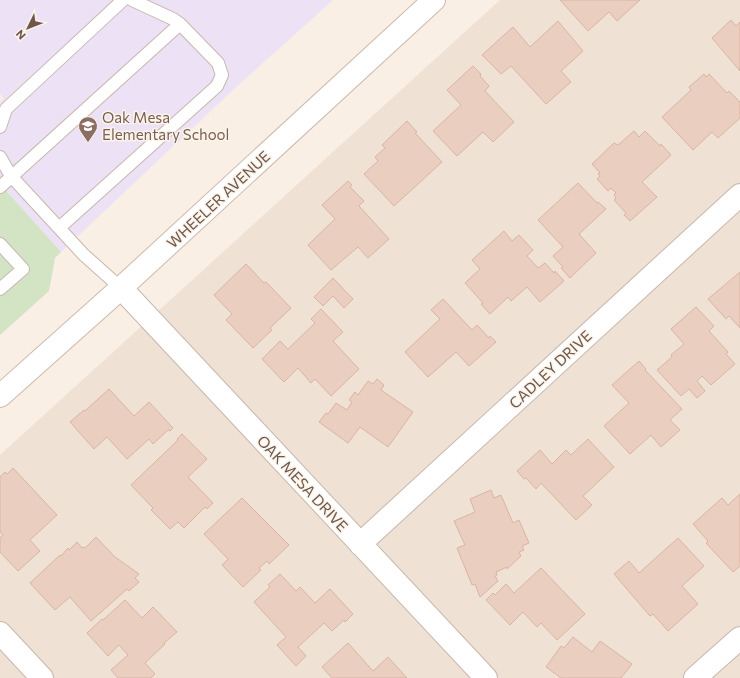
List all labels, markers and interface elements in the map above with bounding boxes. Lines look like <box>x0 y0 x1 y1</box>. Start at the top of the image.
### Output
north arrow <box>8 8 48 48</box>
text: N <box>13 28 28 43</box>
place label: Oak Mesa Elementary School <box>102 108 229 143</box>
school or university icon: Oak Mesa Elementary School <box>77 115 99 143</box>
street label: WHEELER AVENUE <box>163 147 273 251</box>
street label: CADLEY DRIVE <box>505 326 595 412</box>
street label: OAK MESA DRIVE <box>254 431 352 535</box>

